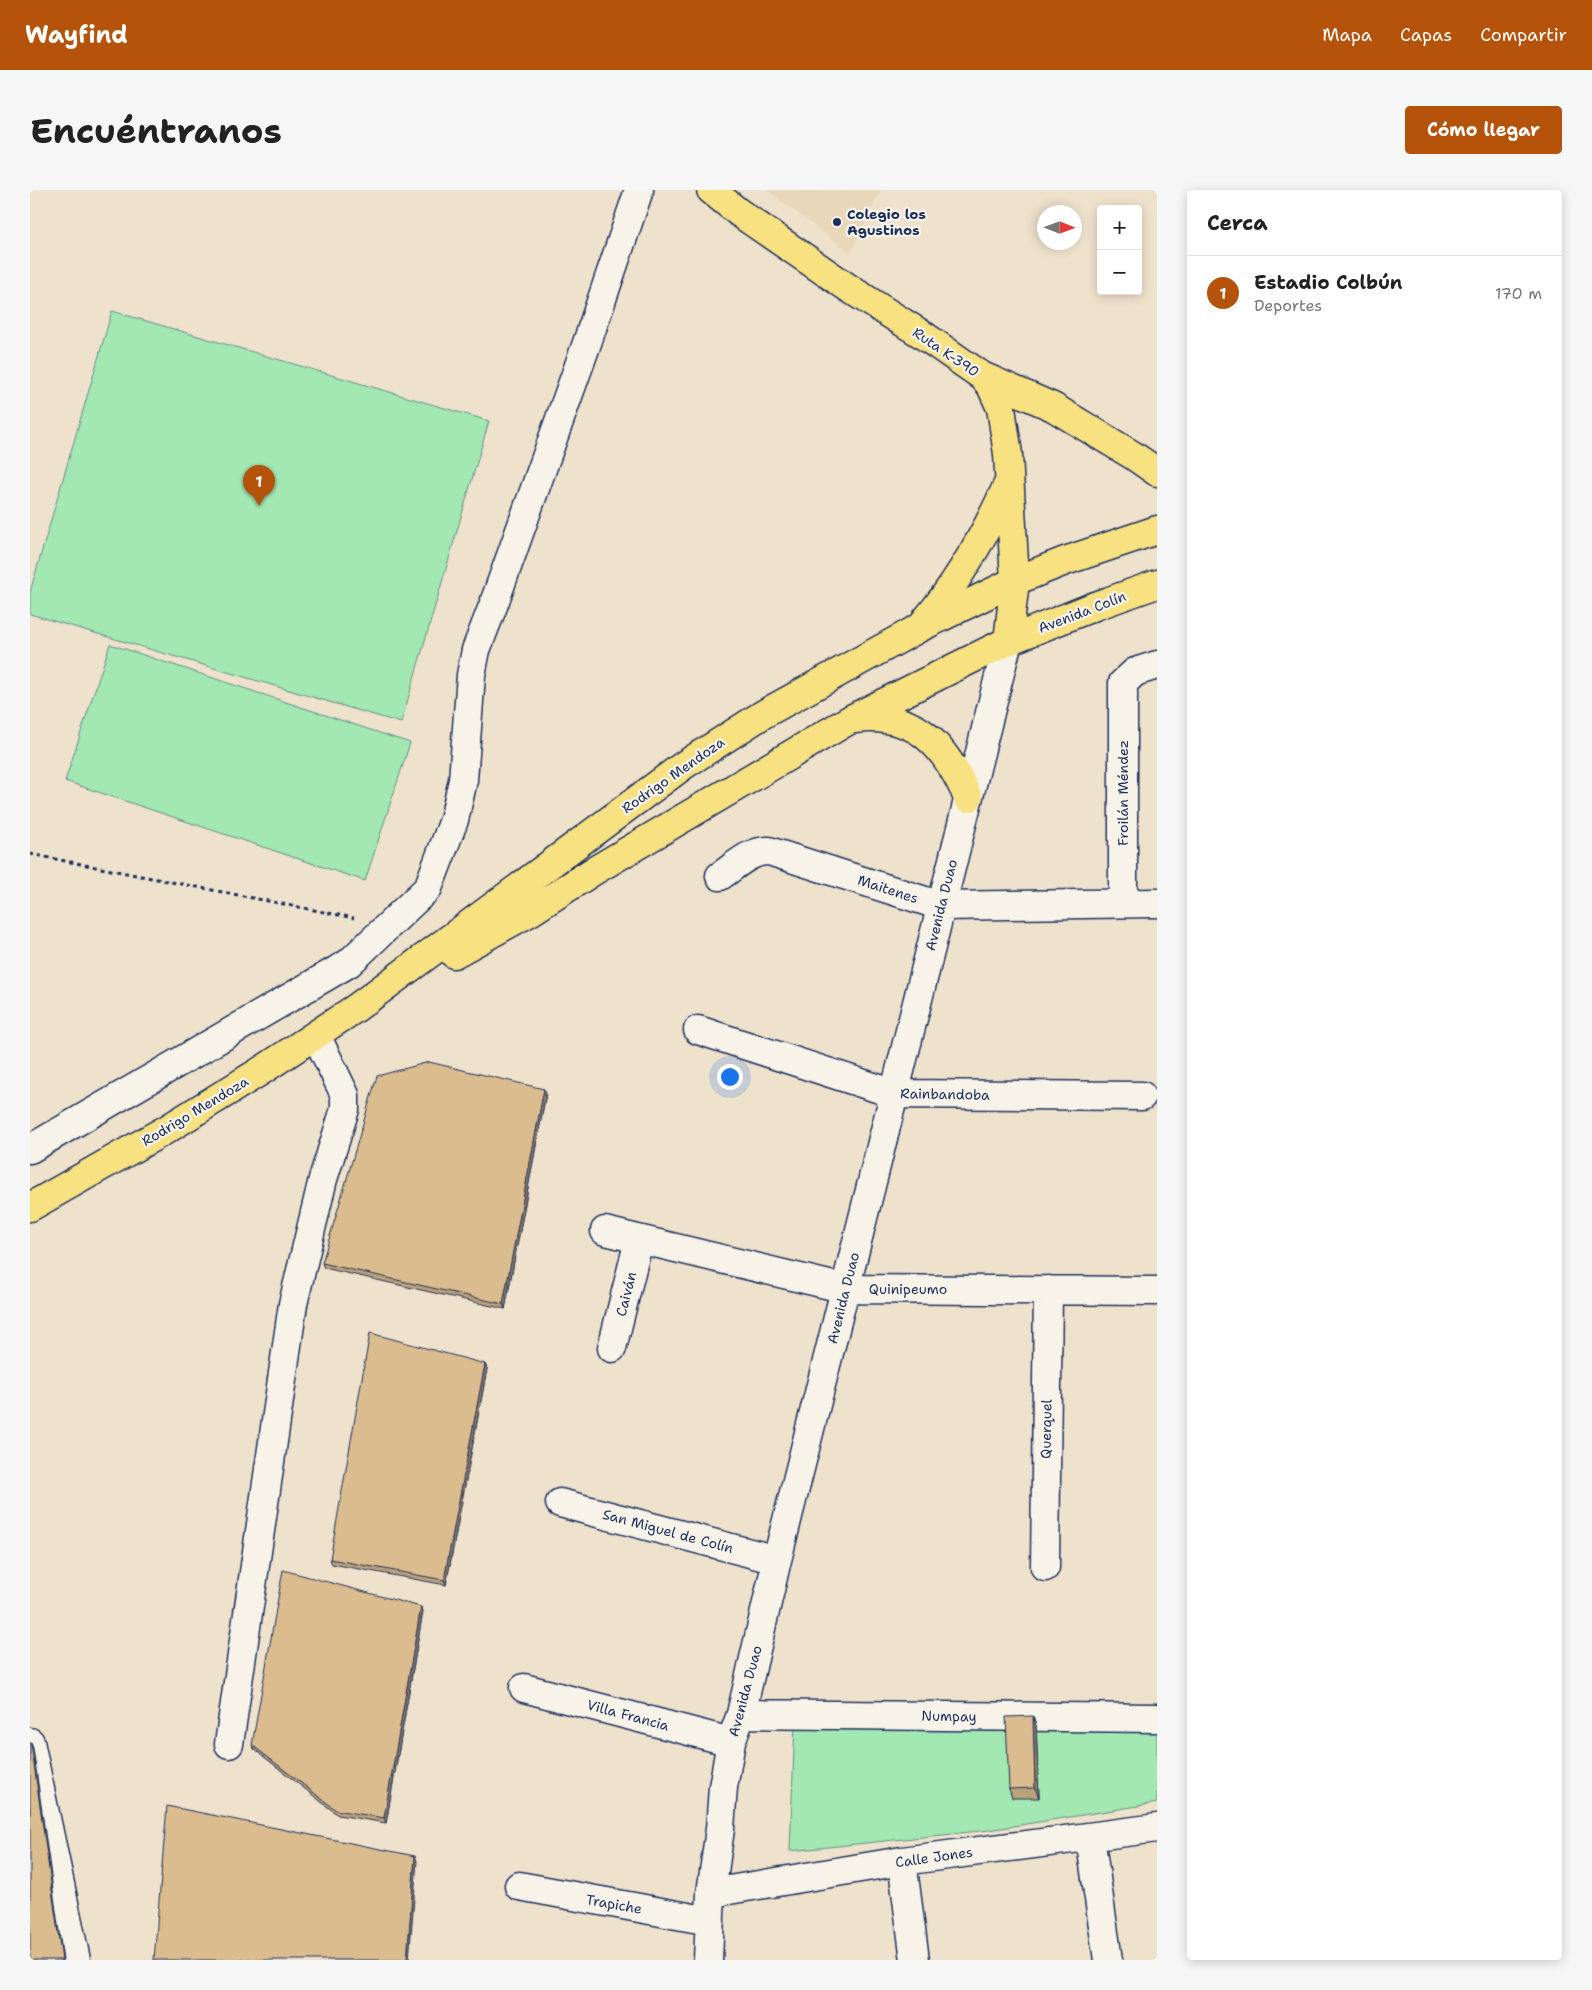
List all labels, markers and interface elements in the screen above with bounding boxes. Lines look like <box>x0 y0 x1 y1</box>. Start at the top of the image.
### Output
text: Wayfind <box>25 19 128 51</box>
text: Mapa <box>1322 23 1372 47</box>
text: Capas <box>1400 23 1452 47</box>
text: Compartir <box>1480 23 1567 47</box>
button: Cómo llegar <box>1405 106 1562 154</box>
text: Encuéntranos <box>30 107 282 154</box>
place label: Colegio los Agustinos <box>847 205 926 239</box>
north arrow <box>1037 205 1082 250</box>
map controls <box>1097 205 1142 295</box>
button: + <box>1097 205 1142 250</box>
text: Cerca <box>1207 209 1268 237</box>
marker: Colegio los Agustinos <box>831 216 843 228</box>
button: − <box>1097 250 1142 295</box>
text: Estadio Colbún <box>1254 270 1402 295</box>
text: 1 <box>1219 283 1227 304</box>
text: 170 m <box>1495 283 1542 304</box>
text: Deportes <box>1254 295 1322 316</box>
street label: Ruta K-390 <box>909 323 983 381</box>
pin: 1 <box>243 465 275 506</box>
street label: Avenida Colín <box>1035 587 1129 637</box>
street label: Rodrigo Mendoza <box>618 733 728 817</box>
street label: Froilán Méndez <box>1114 740 1132 846</box>
street label: Avenida Duao <box>921 857 961 953</box>
street label: Maitenes <box>855 871 921 907</box>
your location <box>717 1064 743 1090</box>
street label: Rodrigo Mendoza <box>138 1072 252 1150</box>
street label: Rainbandoba <box>900 1084 990 1104</box>
street label: Avenida Duao <box>823 1250 863 1346</box>
street label: Caiván <box>612 1269 640 1318</box>
street label: Quinipeumo <box>869 1280 947 1298</box>
street label: Querquel <box>1036 1398 1056 1459</box>
street label: San Miguel de Colín <box>601 1505 736 1557</box>
street label: Avenida Duao <box>724 1643 766 1739</box>
street label: Villa Francia <box>585 1695 671 1735</box>
street label: Numpay <box>921 1707 977 1725</box>
street label: Calle Jones <box>894 1843 974 1871</box>
street label: Trapiche <box>585 1890 643 1918</box>

